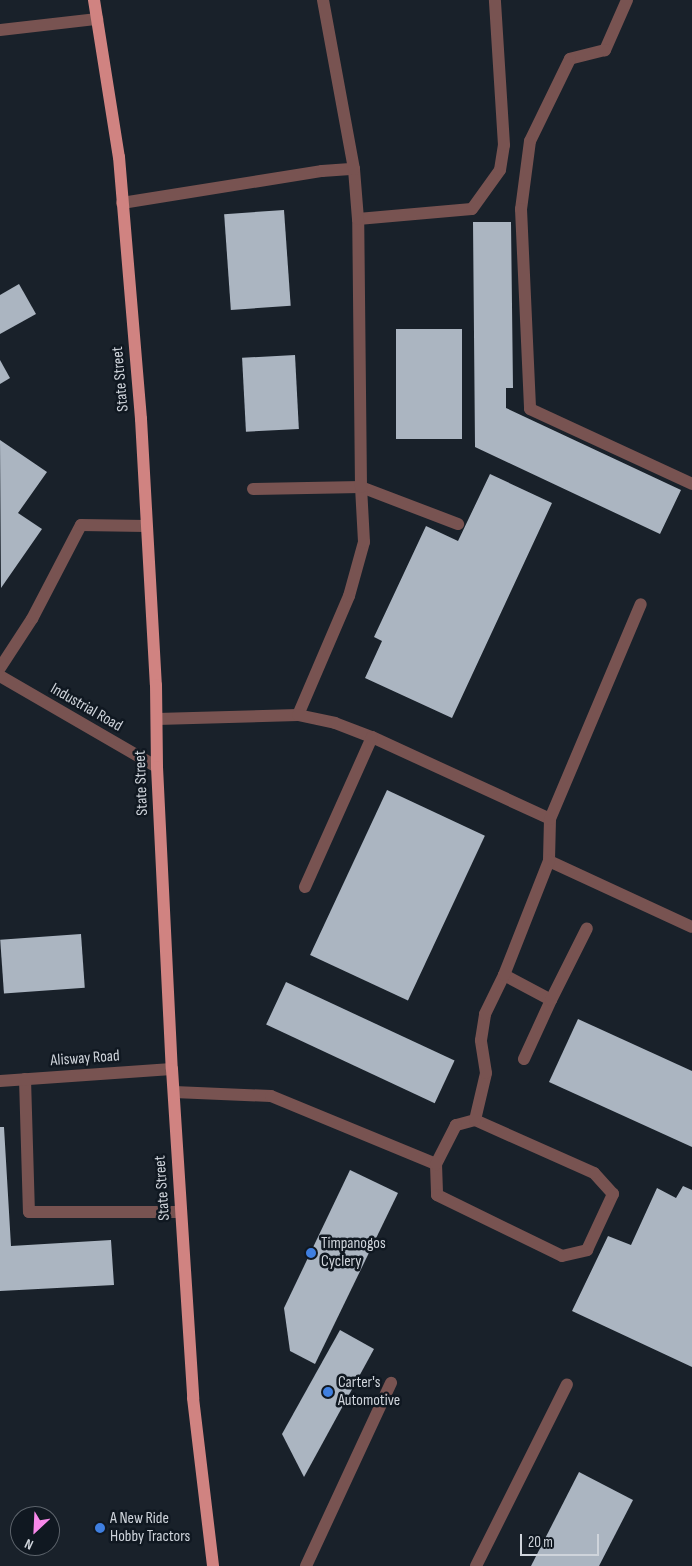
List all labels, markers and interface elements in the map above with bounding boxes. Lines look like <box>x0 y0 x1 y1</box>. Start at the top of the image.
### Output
street label: State Street <box>109 346 133 412</box>
street label: Industrial Road <box>47 680 125 736</box>
street label: State Street <box>131 750 153 816</box>
street label: Alisway Road <box>50 1047 120 1071</box>
street label: State Street <box>151 1155 175 1221</box>
place label: Timpanogos Cyclery <box>321 1234 386 1272</box>
marker: Timpanogos Cyclery <box>305 1247 317 1259</box>
place label: Carter's Automotive <box>338 1373 400 1411</box>
marker: Carter's Automotive <box>322 1386 334 1398</box>
north arrow <box>10 1506 60 1556</box>
place label: A New Ride Hobby Tractors <box>110 1509 190 1547</box>
marker: A New Ride Hobby Tractors <box>94 1522 106 1534</box>
scale bar <box>522 1524 601 1556</box>
text: 20 m <box>528 1533 553 1552</box>
text: N <box>22 1535 36 1553</box>

